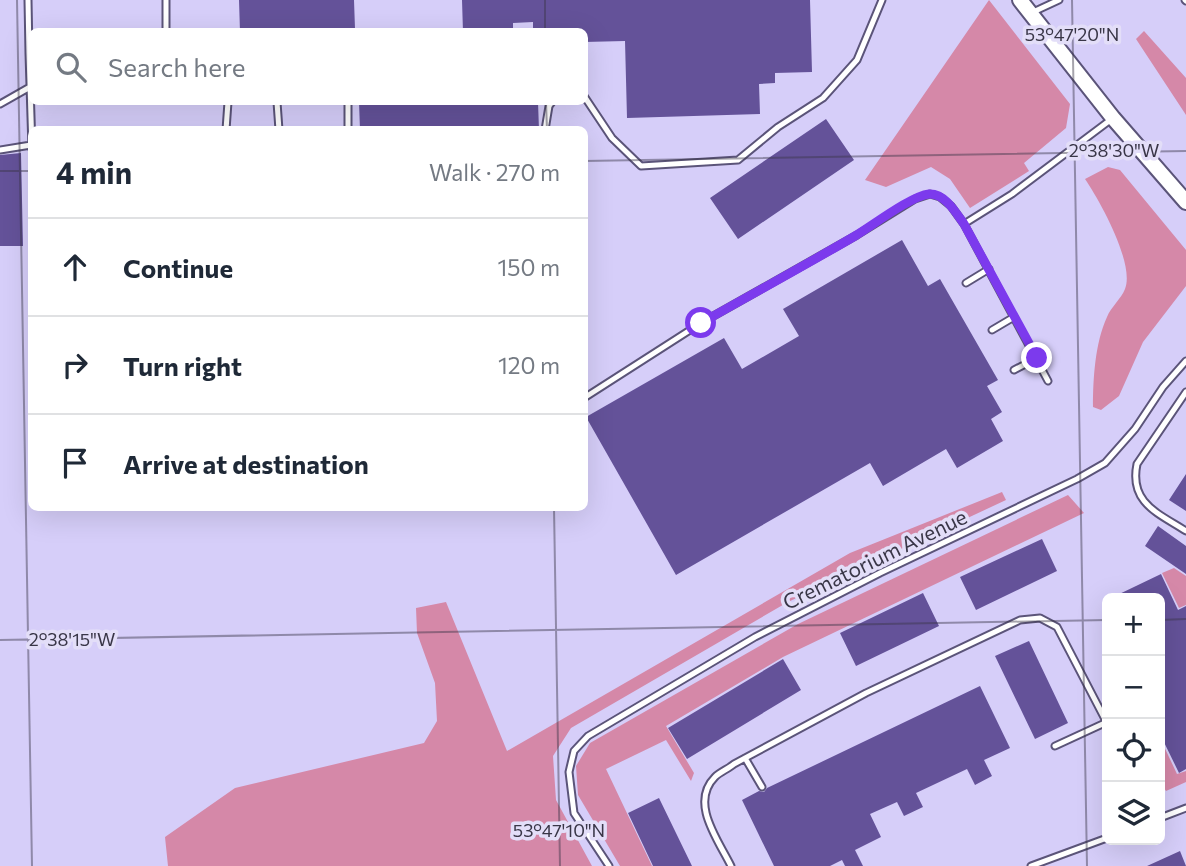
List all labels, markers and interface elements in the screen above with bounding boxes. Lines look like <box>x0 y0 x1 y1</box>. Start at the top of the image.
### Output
text: 53°47'20"N <box>1025 23 1119 45</box>
search box <box>28 28 588 105</box>
icon: search <box>52 48 90 86</box>
text: Search here <box>108 51 246 82</box>
text: 2°38'30"W <box>1069 139 1159 161</box>
text: 4 min <box>56 153 132 190</box>
text: Walk · 270 m <box>429 158 560 186</box>
icon: ahead <box>56 248 94 286</box>
text: Continue <box>123 252 233 283</box>
text: 150 m <box>497 253 560 281</box>
route start <box>685 307 716 338</box>
route end <box>1021 342 1052 373</box>
icon: right <box>56 346 94 384</box>
text: Turn right <box>123 350 242 381</box>
text: 120 m <box>498 351 560 379</box>
icon: arrive <box>56 444 94 482</box>
text: Arrive at destination <box>123 448 369 479</box>
street label: Crematorium Avenue <box>778 503 970 614</box>
map controls <box>1102 593 1165 845</box>
button: + <box>1102 593 1165 656</box>
text: 2°38'15"W <box>29 628 115 650</box>
button: − <box>1102 656 1165 719</box>
button: locate <box>1102 719 1165 782</box>
button: layers <box>1102 782 1165 845</box>
text: 53°47'10"N <box>513 819 605 841</box>

